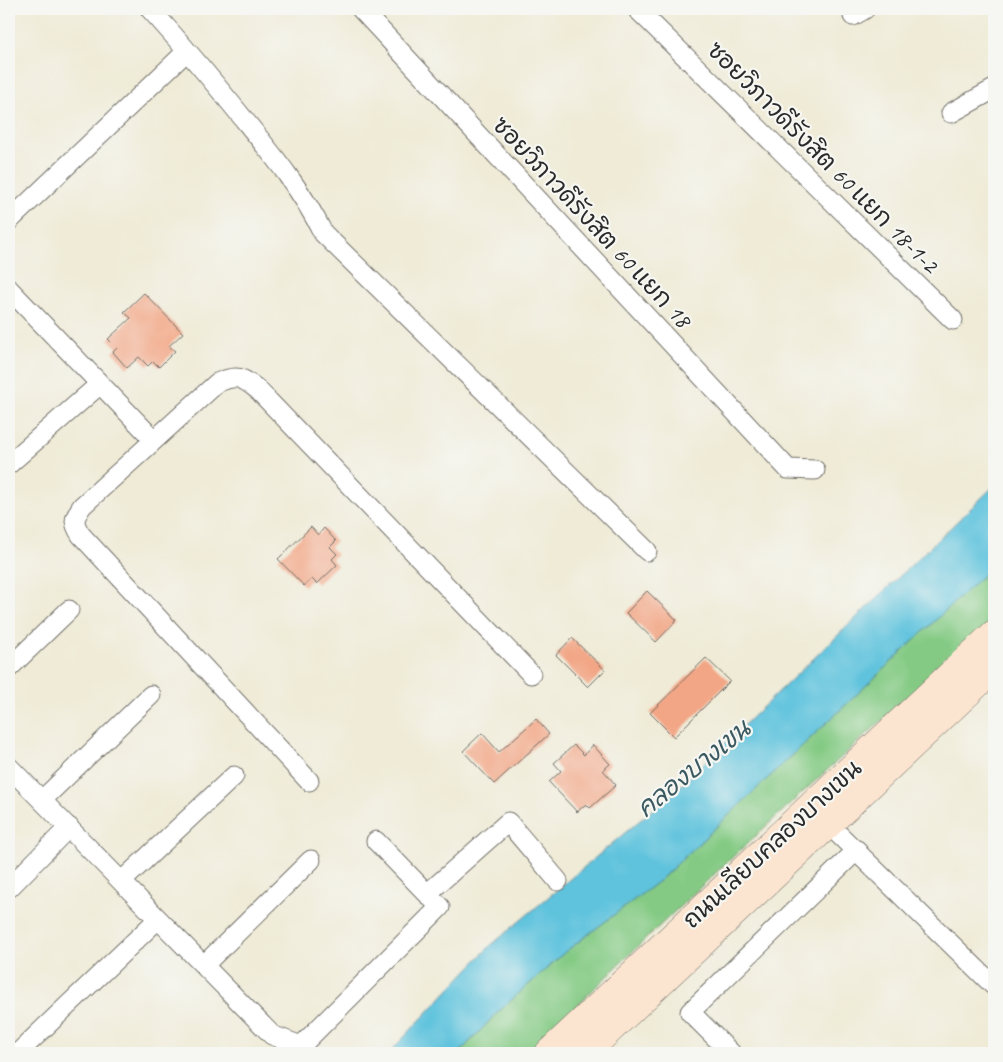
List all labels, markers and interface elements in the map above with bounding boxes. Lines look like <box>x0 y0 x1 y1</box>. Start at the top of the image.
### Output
street label: ซอยวิภาวดีรังสิต 60 แยก 18-1-2 <box>701 35 947 281</box>
street label: ซอยวิภาวดีรังสิต 60 แยก 18 <box>486 110 699 335</box>
water label: คลองบางเขน <box>630 712 758 824</box>
street label: ถนนเลียบคลองบางเขน <box>676 753 868 935</box>

